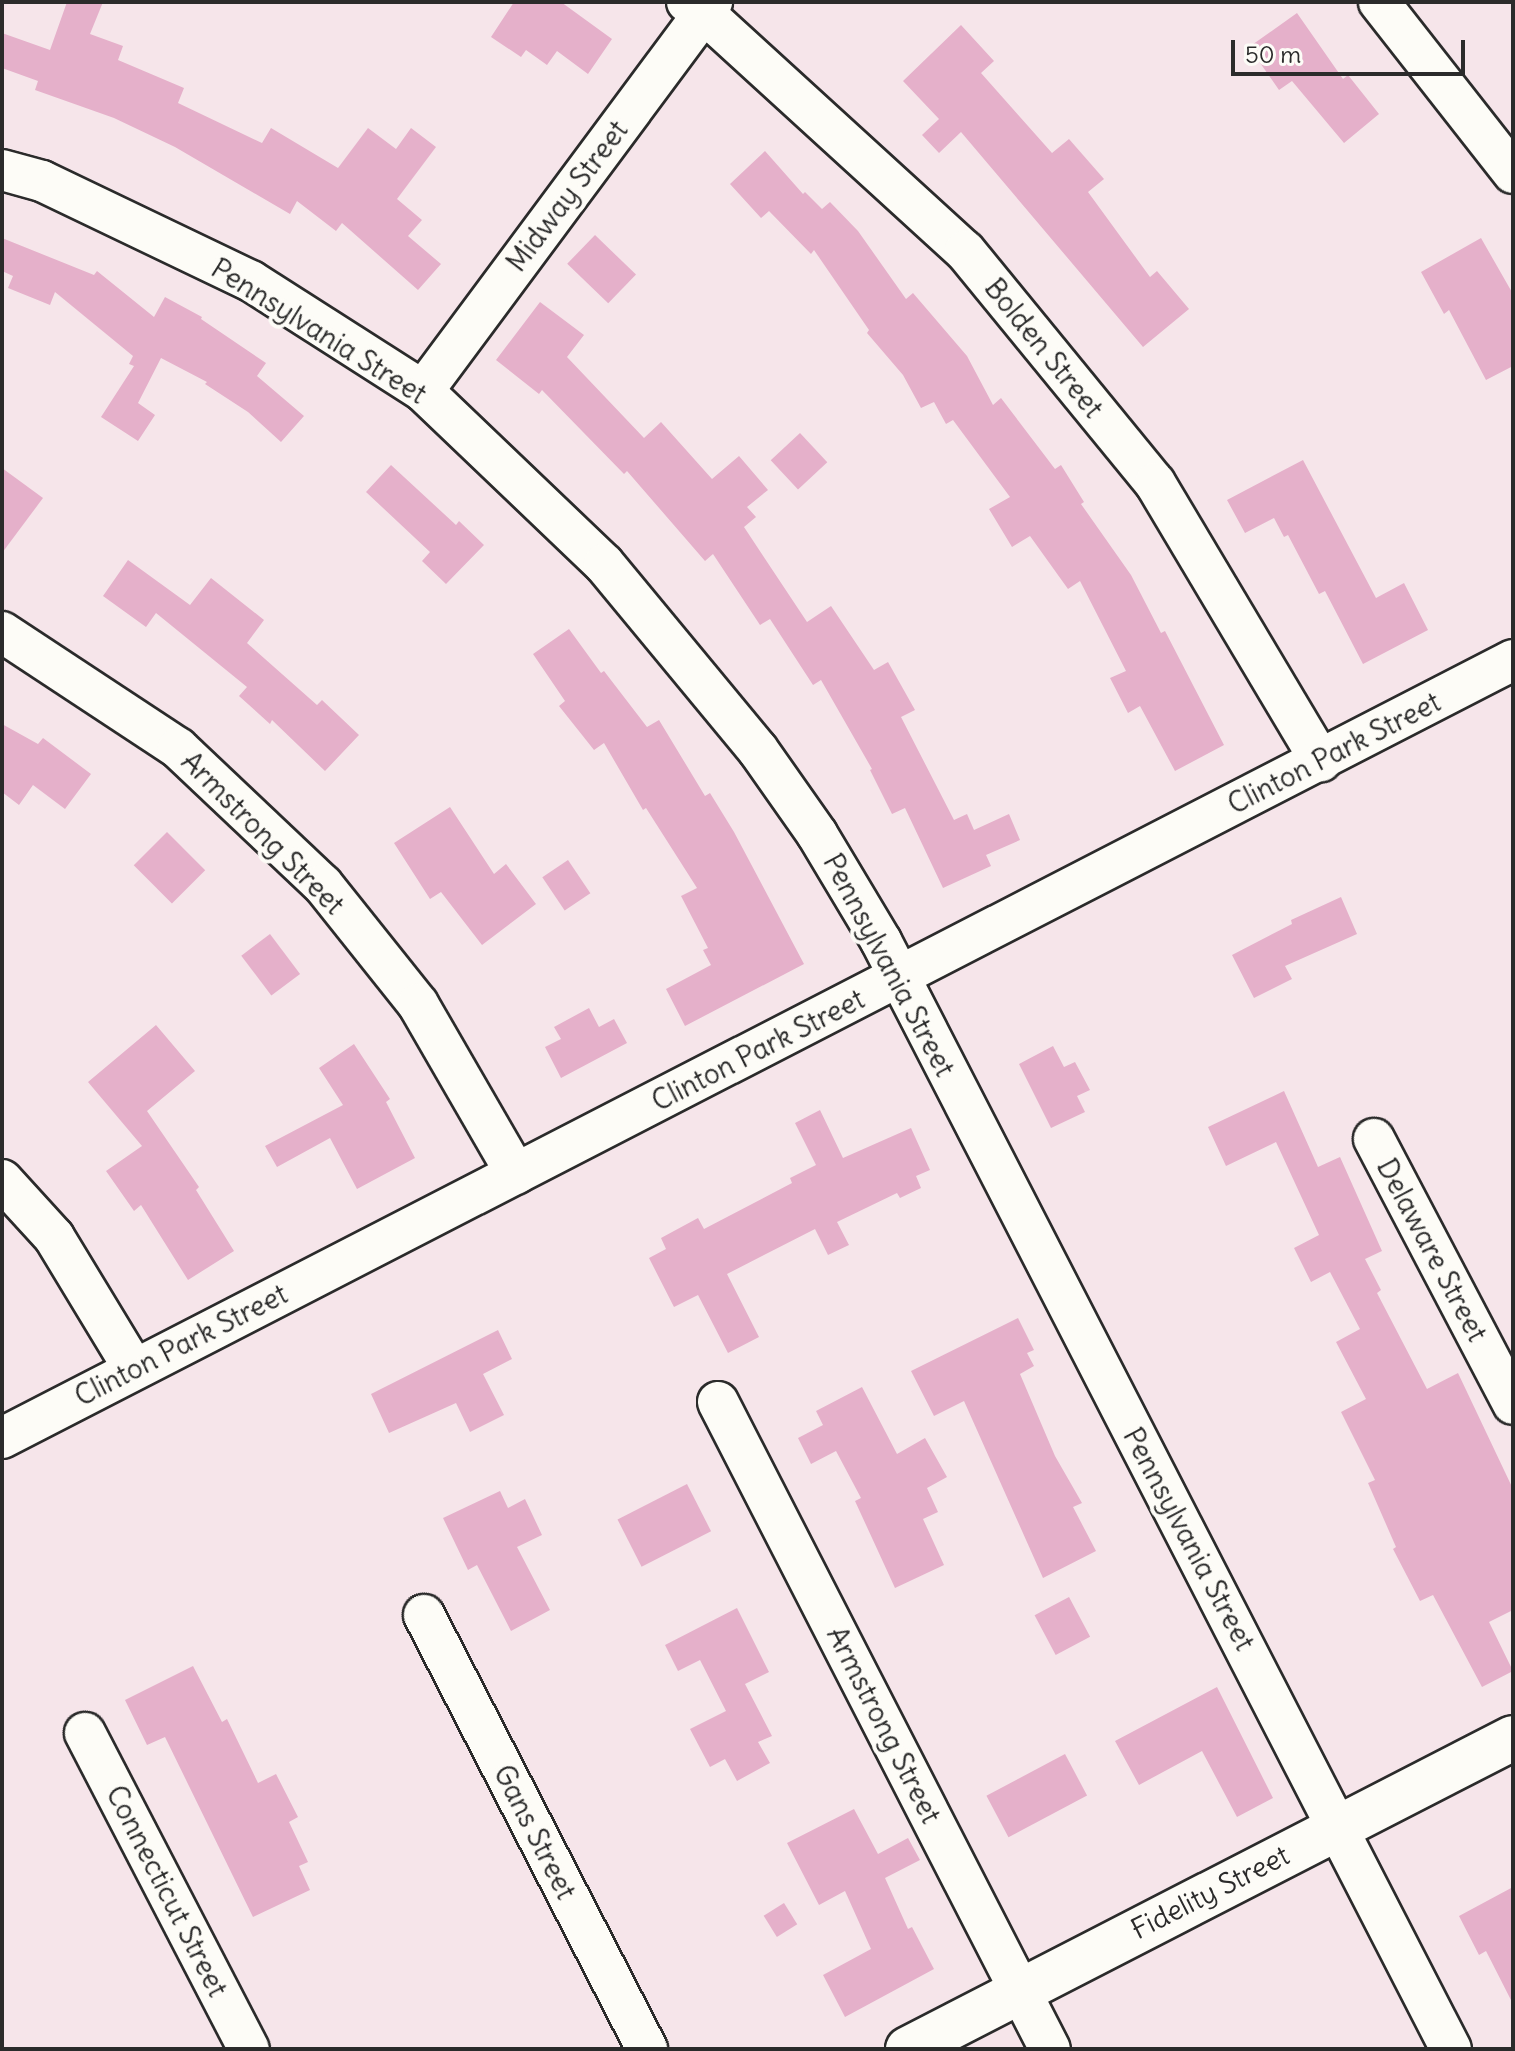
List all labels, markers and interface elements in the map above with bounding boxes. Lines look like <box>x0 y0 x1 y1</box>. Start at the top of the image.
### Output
scale bar <box>1235 24 1469 74</box>
text: 50 m <box>1245 39 1301 69</box>
street label: Midway Street <box>499 114 635 278</box>
street label: Pennsylvania Street <box>205 251 433 411</box>
street label: Bolden Street <box>978 272 1110 424</box>
street label: Clinton Park Street <box>1222 685 1446 821</box>
street label: Armstrong Street <box>175 745 351 921</box>
street label: Pennsylvania Street <box>816 848 962 1082</box>
street label: Clinton Park Street <box>646 982 870 1118</box>
street label: Delaware Street <box>1370 1153 1494 1347</box>
street label: Clinton Park Street <box>69 1277 293 1413</box>
street label: Pennsylvania Street <box>1116 1422 1262 1656</box>
street label: Armstrong Street <box>820 1621 948 1829</box>
street label: Gans Street <box>487 1759 583 1905</box>
street label: Connecticut Street <box>99 1780 235 2002</box>
street label: Fidelity Street <box>1125 1838 1295 1946</box>

